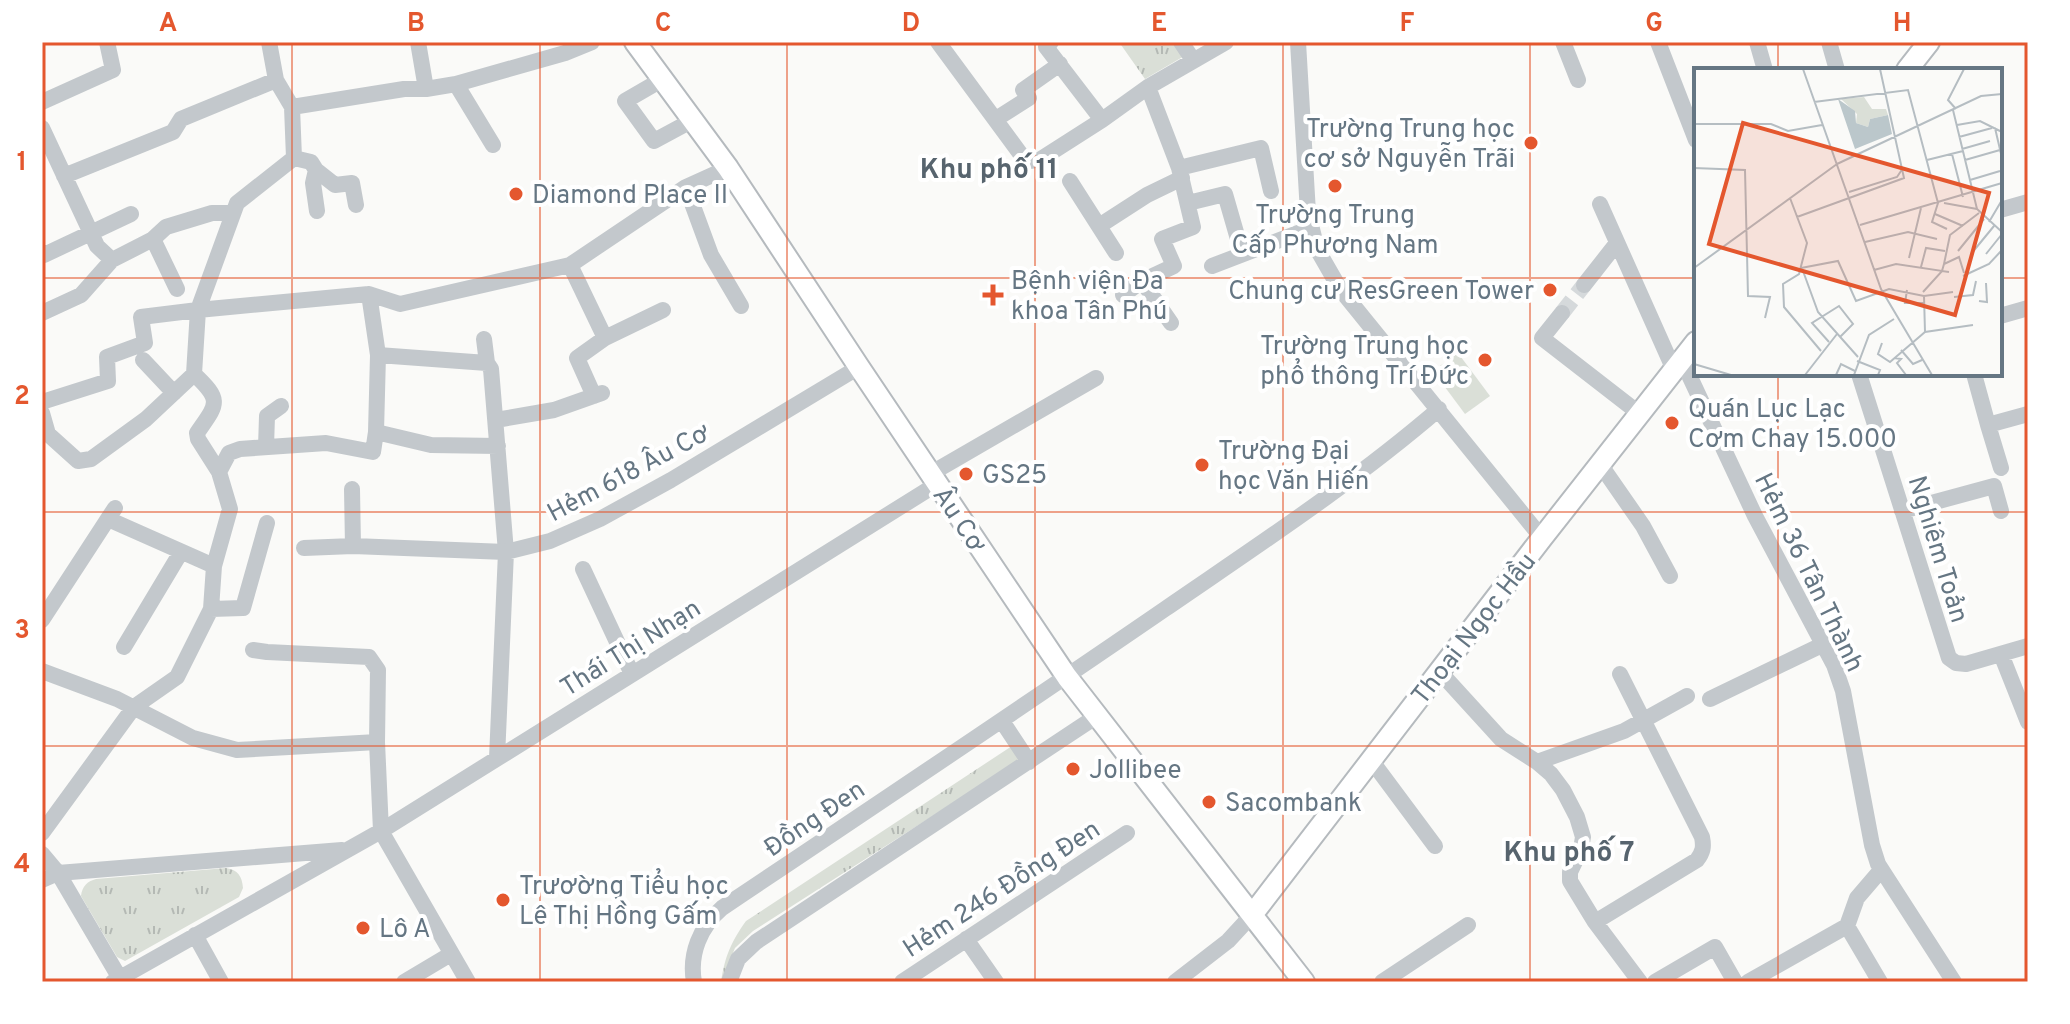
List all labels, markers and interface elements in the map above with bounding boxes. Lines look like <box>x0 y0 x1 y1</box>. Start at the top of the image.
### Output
text: A <box>159 8 177 41</box>
text: B <box>407 8 425 41</box>
text: C <box>655 8 671 41</box>
text: D <box>902 8 920 41</box>
text: E <box>1151 8 1167 41</box>
text: F <box>1400 8 1415 41</box>
text: G <box>1645 8 1663 41</box>
text: H <box>1893 8 1911 41</box>
inset map <box>1694 68 2002 376</box>
place label: Trường Trung học cơ sở Nguyễn Trãi <box>1304 114 1515 177</box>
marker: Trường Trung học cơ sở Nguyễn Trãi <box>1522 134 1540 152</box>
text: 1 <box>17 147 27 180</box>
district label: Khu phố 11 <box>920 152 1058 189</box>
marker: Trường Trung Cấp Phương Nam <box>1326 177 1344 195</box>
place label: Diamond Place II <box>532 180 728 213</box>
marker: Diamond Place II <box>507 185 525 203</box>
place label: Trường Trung Cấp Phương Nam <box>1231 200 1439 263</box>
place label: Bệnh viện Đa khoa Tân Phú <box>1011 266 1167 329</box>
place label: Chung cư ResGreen Tower <box>1228 276 1534 309</box>
marker: Chung cư ResGreen Tower <box>1541 281 1559 299</box>
marker: Bệnh viện Đa khoa Tân Phú <box>982 284 1004 306</box>
place label: Trường Trung học phổ thông Trí Đức <box>1260 331 1469 394</box>
marker: Trường Trung học phổ thông Trí Đức <box>1476 351 1494 369</box>
text: 2 <box>14 381 30 414</box>
place label: Quán Lục Lạc Cơm Chay 15.000 <box>1688 394 1897 457</box>
marker: Quán Lục Lạc Cơm Chay 15.000 <box>1663 414 1681 432</box>
street label: Hẻm 618 Âu Cơ <box>541 416 717 531</box>
place label: Trường Đại học Văn Hiến <box>1218 436 1370 499</box>
marker: Trường Đại học Văn Hiến <box>1193 456 1211 474</box>
place label: GS25 <box>982 460 1047 493</box>
marker: GS25 <box>957 465 975 483</box>
street label: Hẻm 36 Tân Thành <box>1745 468 1870 678</box>
street label: Nghiêm Toản <box>1899 472 1975 627</box>
street label: Âu Cơ <box>924 480 994 560</box>
street label: Thoại Ngọc Hầu <box>1404 546 1545 712</box>
street label: Thái Thị Nhạn <box>555 593 708 705</box>
text: 3 <box>14 615 30 648</box>
place label: Jollibee <box>1089 755 1181 788</box>
marker: Jollibee <box>1064 760 1082 778</box>
street label: Đồng Đen <box>758 773 872 866</box>
place label: Sacombank <box>1225 788 1362 821</box>
marker: Sacombank <box>1200 793 1218 811</box>
street label: Hẻm 246 Đồng Đen <box>897 813 1107 966</box>
district label: Khu phố 7 <box>1504 835 1635 872</box>
text: 4 <box>14 849 30 882</box>
place label: Trươờng Tiểu học Lê Thị Hồng Gấm <box>519 868 729 934</box>
marker: Trươờng Tiểu học Lê Thị Hồng Gấm <box>494 891 512 909</box>
place label: Lô A <box>379 914 431 947</box>
marker: Lô A <box>354 919 372 937</box>

